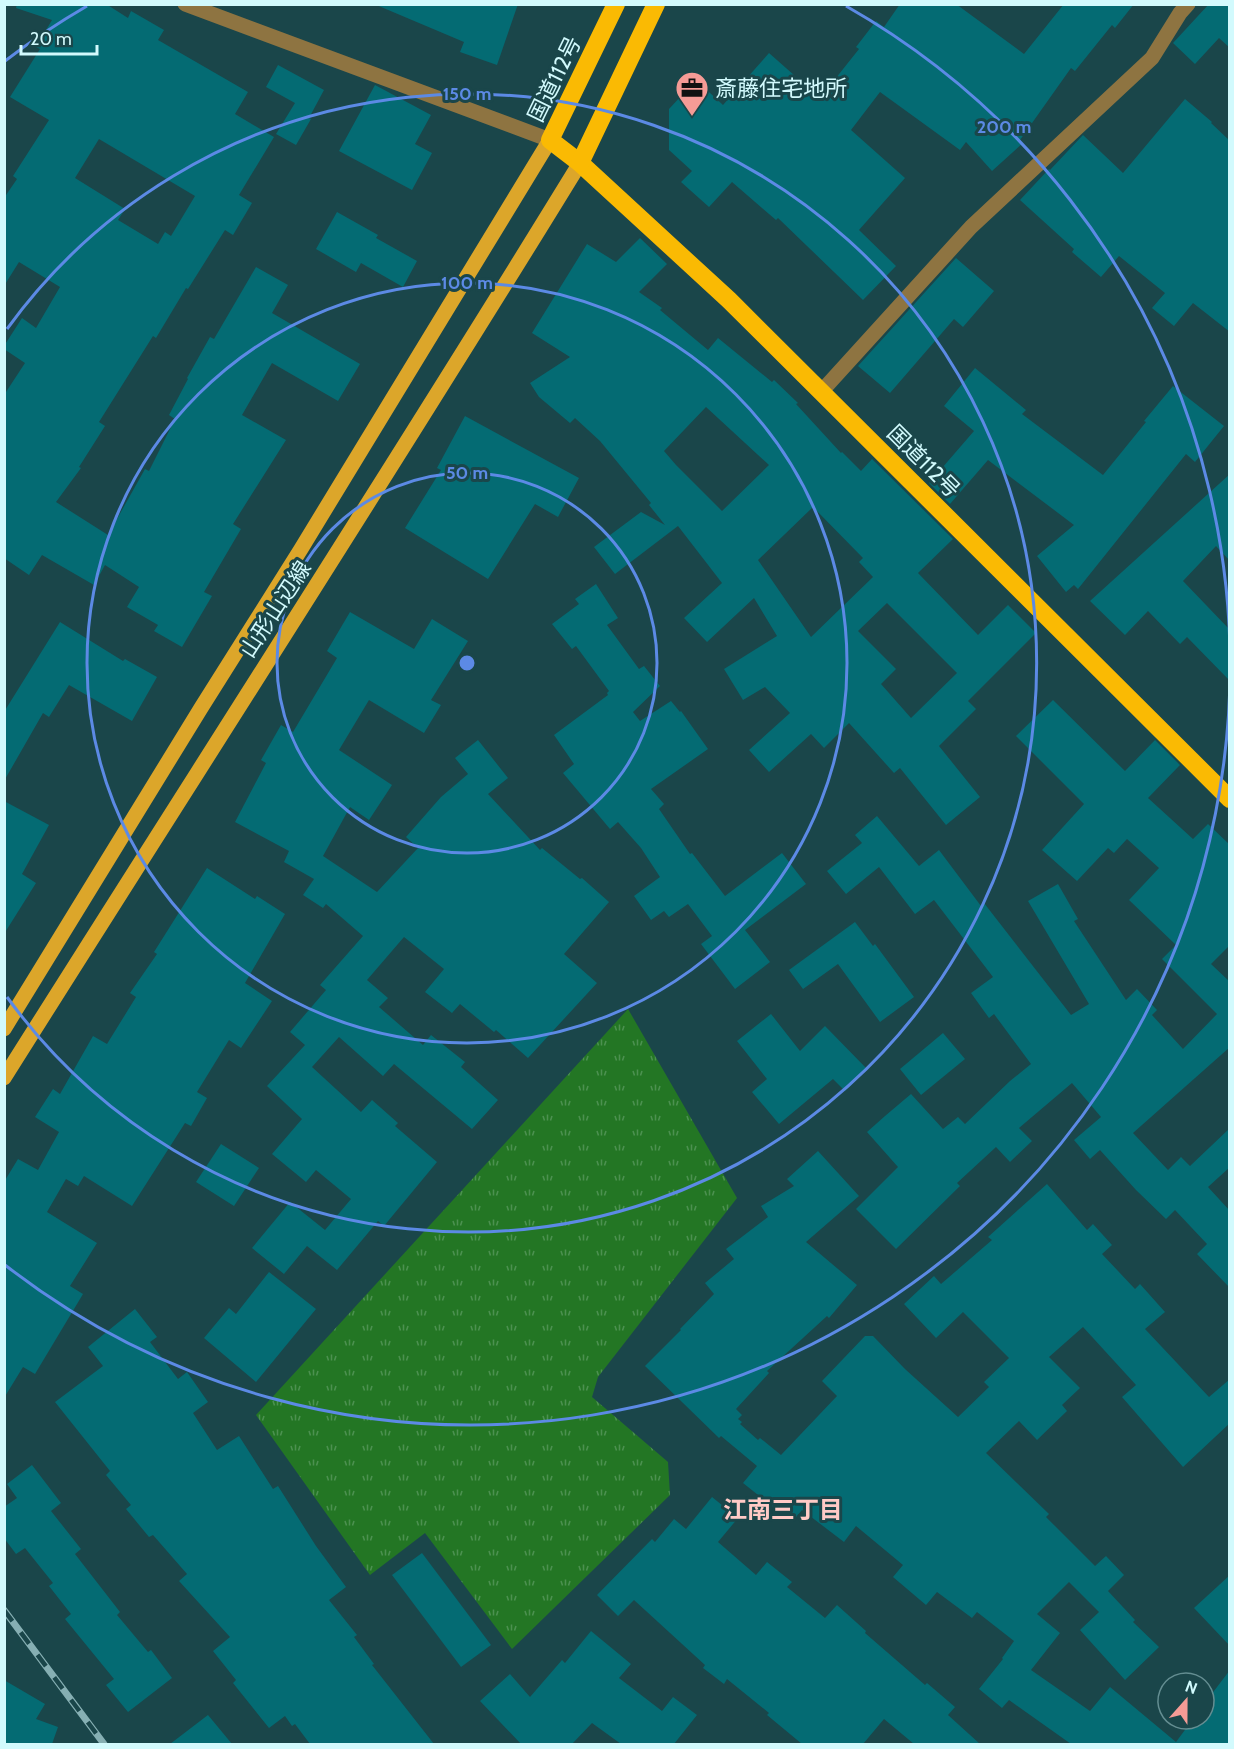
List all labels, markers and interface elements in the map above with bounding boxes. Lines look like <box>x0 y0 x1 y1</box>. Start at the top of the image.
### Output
scale bar <box>21 18 98 56</box>
text: 20 m <box>30 28 72 50</box>
street label: 国道112号 <box>522 32 587 126</box>
office icon: 斎藤住宅地所 <box>674 70 710 117</box>
place label: 斎藤住宅地所 <box>715 75 847 102</box>
text: 150 m <box>443 83 491 105</box>
text: 200 m <box>977 116 1031 138</box>
text: 100 m <box>441 272 493 294</box>
street label: 国道112号 <box>882 419 966 503</box>
text: 50 m <box>446 462 488 484</box>
street label: 山形山辺線 <box>234 556 317 663</box>
centre of rings <box>457 653 477 673</box>
district label: 江南三丁目 <box>723 1495 843 1524</box>
north arrow <box>1156 1671 1216 1731</box>
text: N <box>1183 1677 1200 1698</box>

